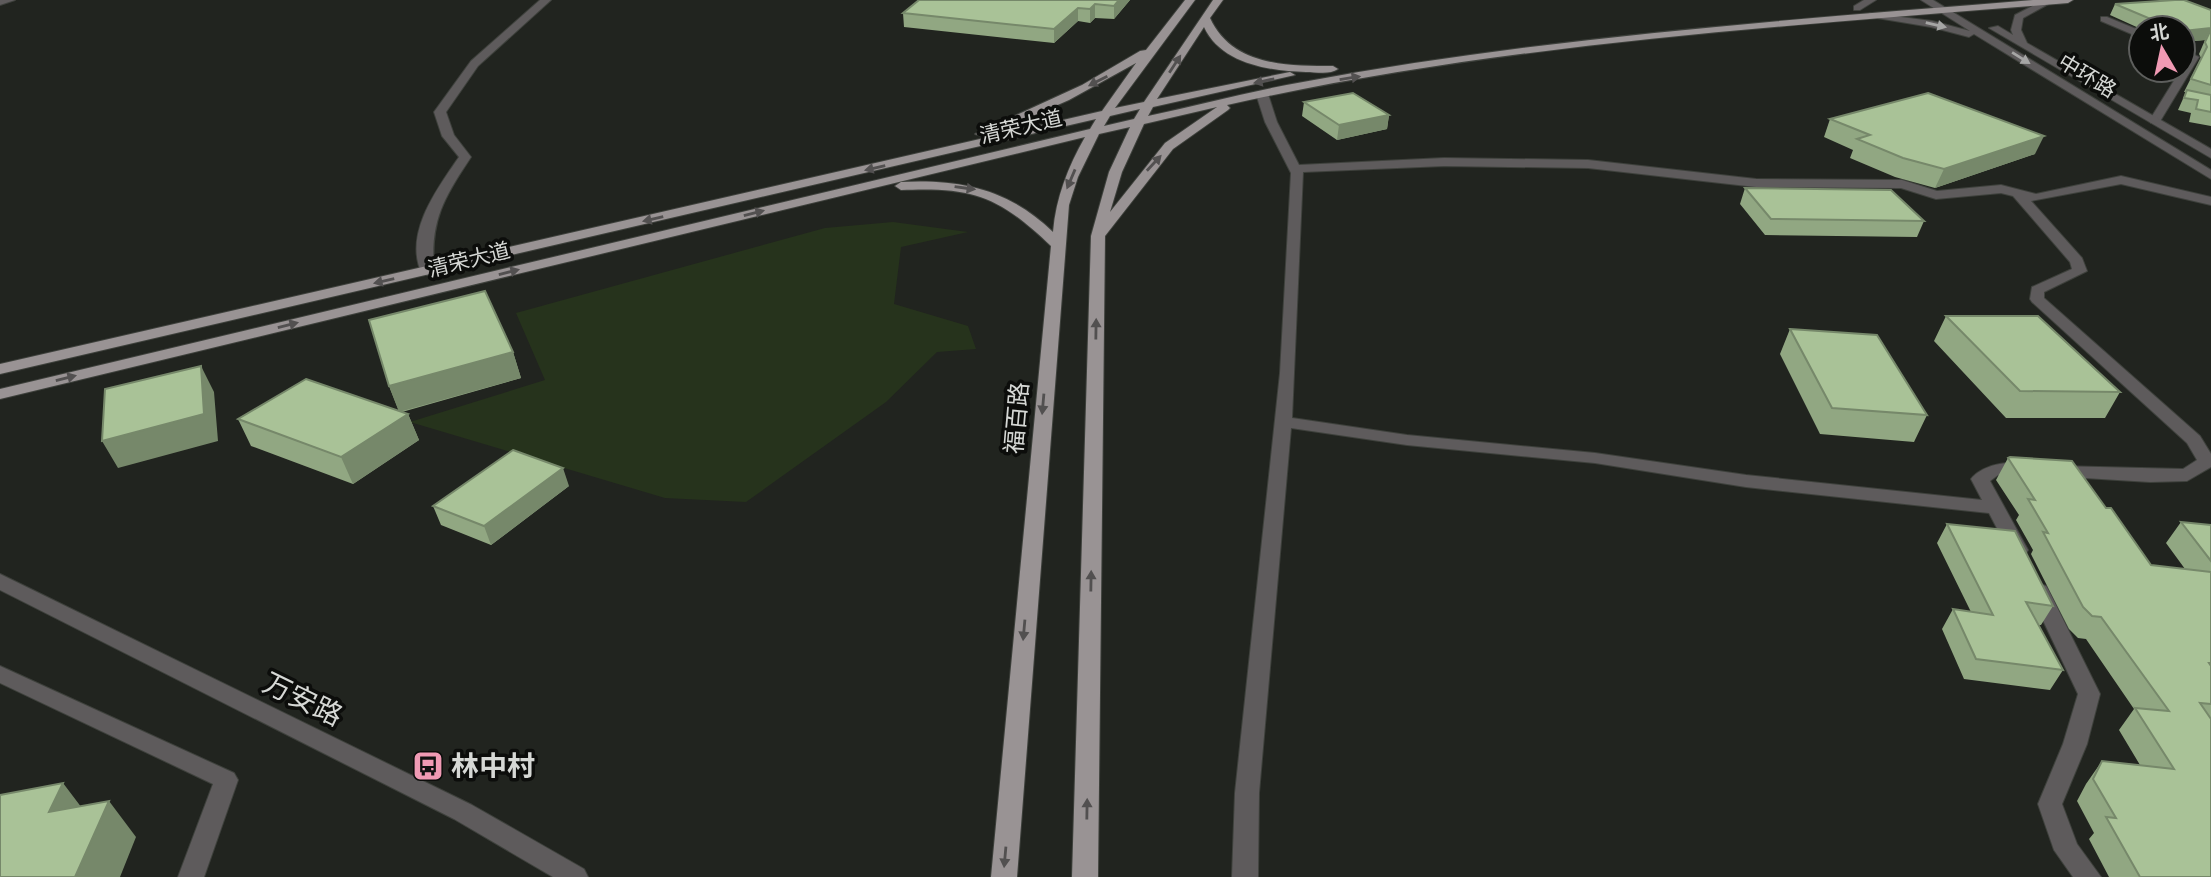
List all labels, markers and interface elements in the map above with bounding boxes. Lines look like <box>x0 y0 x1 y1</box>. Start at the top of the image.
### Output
north arrow <box>2127 14 2197 84</box>
one-way arrow <box>1925 20 1947 31</box>
text: 北 <box>2149 22 2170 45</box>
street label: 中环路 <box>2054 50 2120 102</box>
one-way arrow <box>2012 52 2031 65</box>
one-way arrow <box>1169 54 1182 73</box>
one-way arrow <box>1339 72 1361 83</box>
one-way arrow <box>1087 74 1107 86</box>
one-way arrow <box>1253 75 1275 86</box>
street label: 清荣大道 <box>978 107 1064 147</box>
one-way arrow <box>1146 155 1162 172</box>
one-way arrow <box>864 163 886 174</box>
one-way arrow <box>1065 168 1076 189</box>
one-way arrow <box>954 182 976 193</box>
one-way arrow <box>743 207 765 218</box>
one-way arrow <box>642 214 664 225</box>
street label: 清荣大道 <box>426 239 512 281</box>
one-way arrow <box>498 266 520 277</box>
one-way arrow <box>373 276 395 287</box>
one-way arrow <box>1090 318 1102 340</box>
one-way arrow <box>277 319 299 330</box>
one-way arrow <box>55 372 77 383</box>
street label: 福百路 <box>1001 381 1033 455</box>
one-way arrow <box>1037 393 1048 415</box>
one-way arrow <box>1085 570 1097 592</box>
one-way arrow <box>1018 620 1029 642</box>
street label: 万安路 <box>258 668 347 732</box>
bus stop icon: 林中村 <box>411 749 445 783</box>
place label: 林中村 <box>451 752 535 782</box>
one-way arrow <box>1081 798 1093 820</box>
one-way arrow <box>999 846 1010 868</box>

